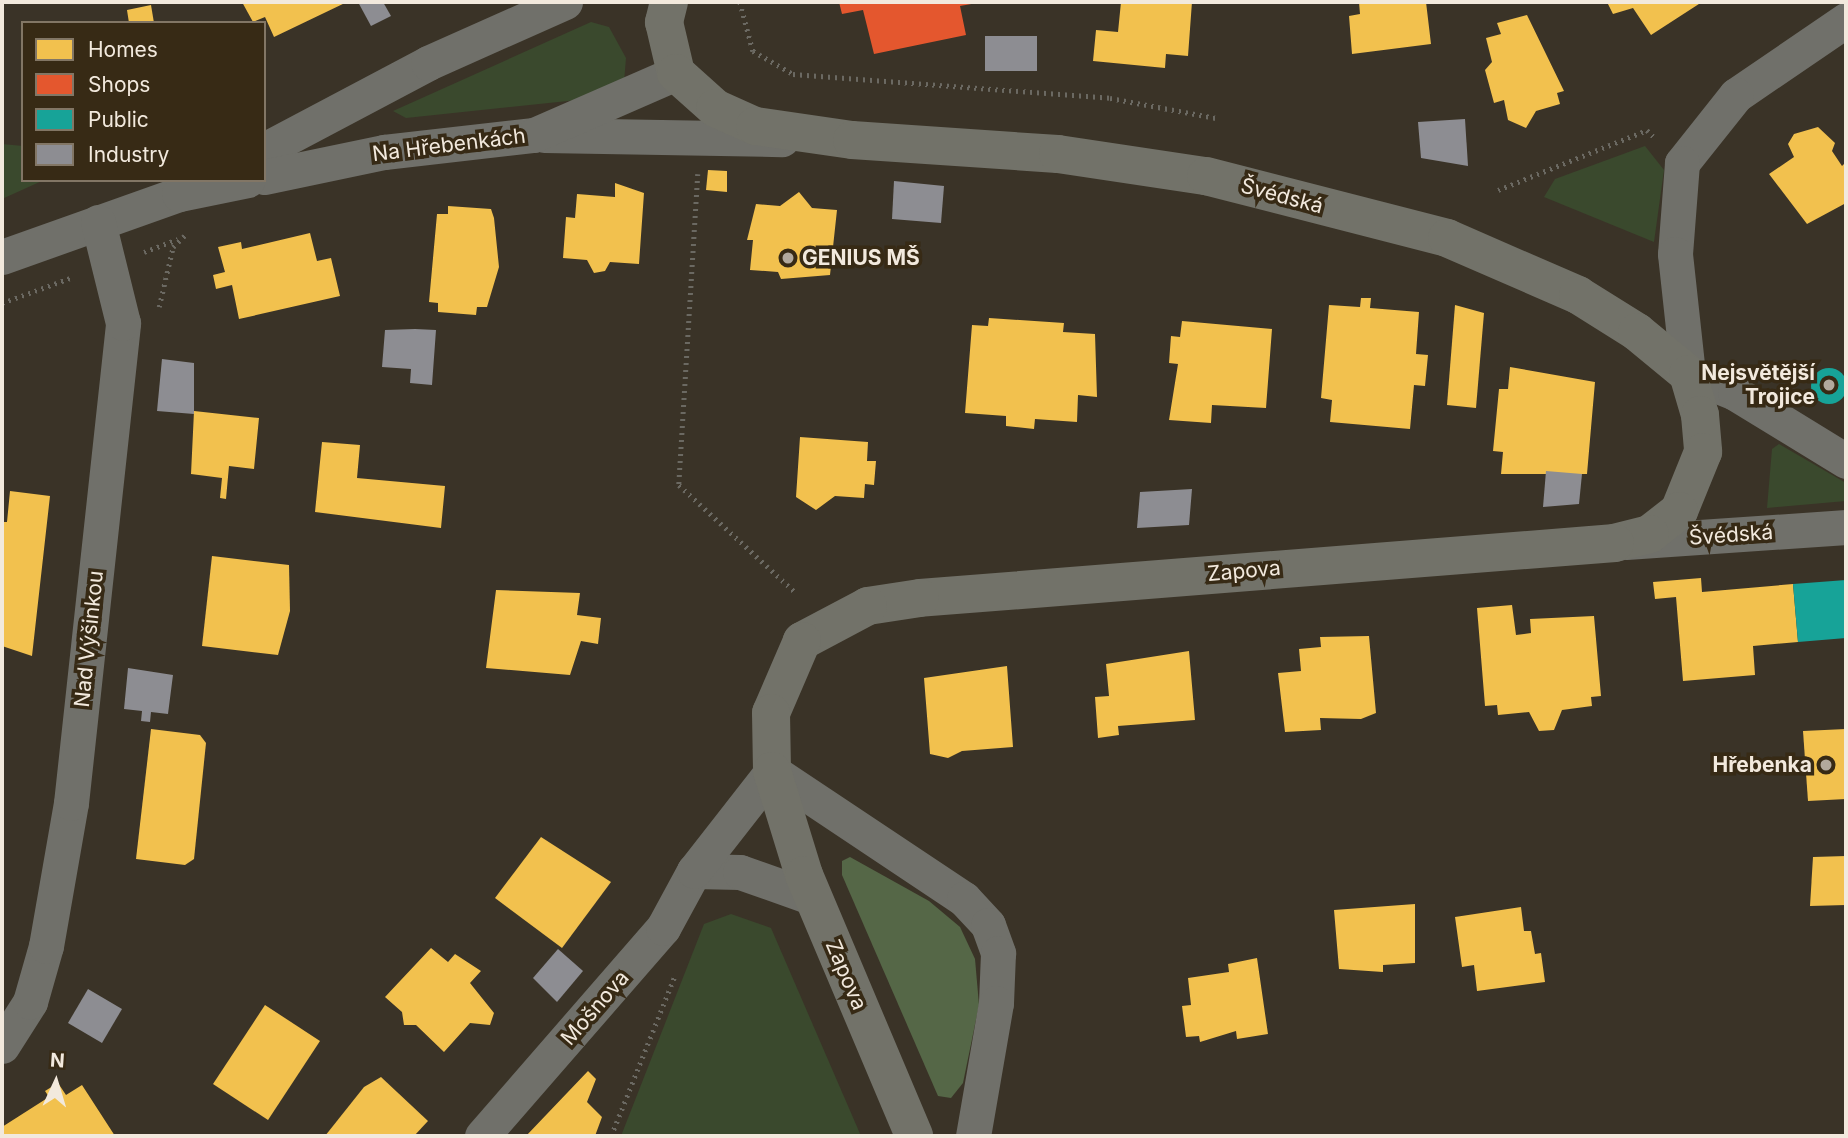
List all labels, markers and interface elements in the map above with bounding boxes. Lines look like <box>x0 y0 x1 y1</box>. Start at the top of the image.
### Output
legend <box>21 21 266 182</box>
text: Homes <box>88 37 158 62</box>
text: Shops <box>88 72 150 97</box>
text: Public <box>88 107 149 132</box>
street label: Na Hřebenkách <box>371 123 527 167</box>
text: Industry <box>88 142 169 167</box>
street label: Švédská <box>1238 173 1326 219</box>
place label: GENIUS MŠ <box>802 245 920 271</box>
marker: GENIUS MŠ <box>780 250 796 266</box>
place label: Nejsvětější Trojice <box>1701 360 1815 410</box>
marker: Nejsvětější Trojice <box>1821 377 1837 393</box>
street label: Švédská <box>1688 519 1774 551</box>
street label: Zapova <box>1206 555 1282 587</box>
street label: Nad Výšinkou <box>69 569 109 709</box>
place label: Hřebenka <box>1713 752 1812 778</box>
marker: Hřebenka <box>1818 757 1834 773</box>
street label: Zapova <box>820 936 872 1014</box>
street label: Mošnova <box>556 965 634 1051</box>
north arrow <box>21 1047 91 1117</box>
text: N <box>49 1049 66 1073</box>

